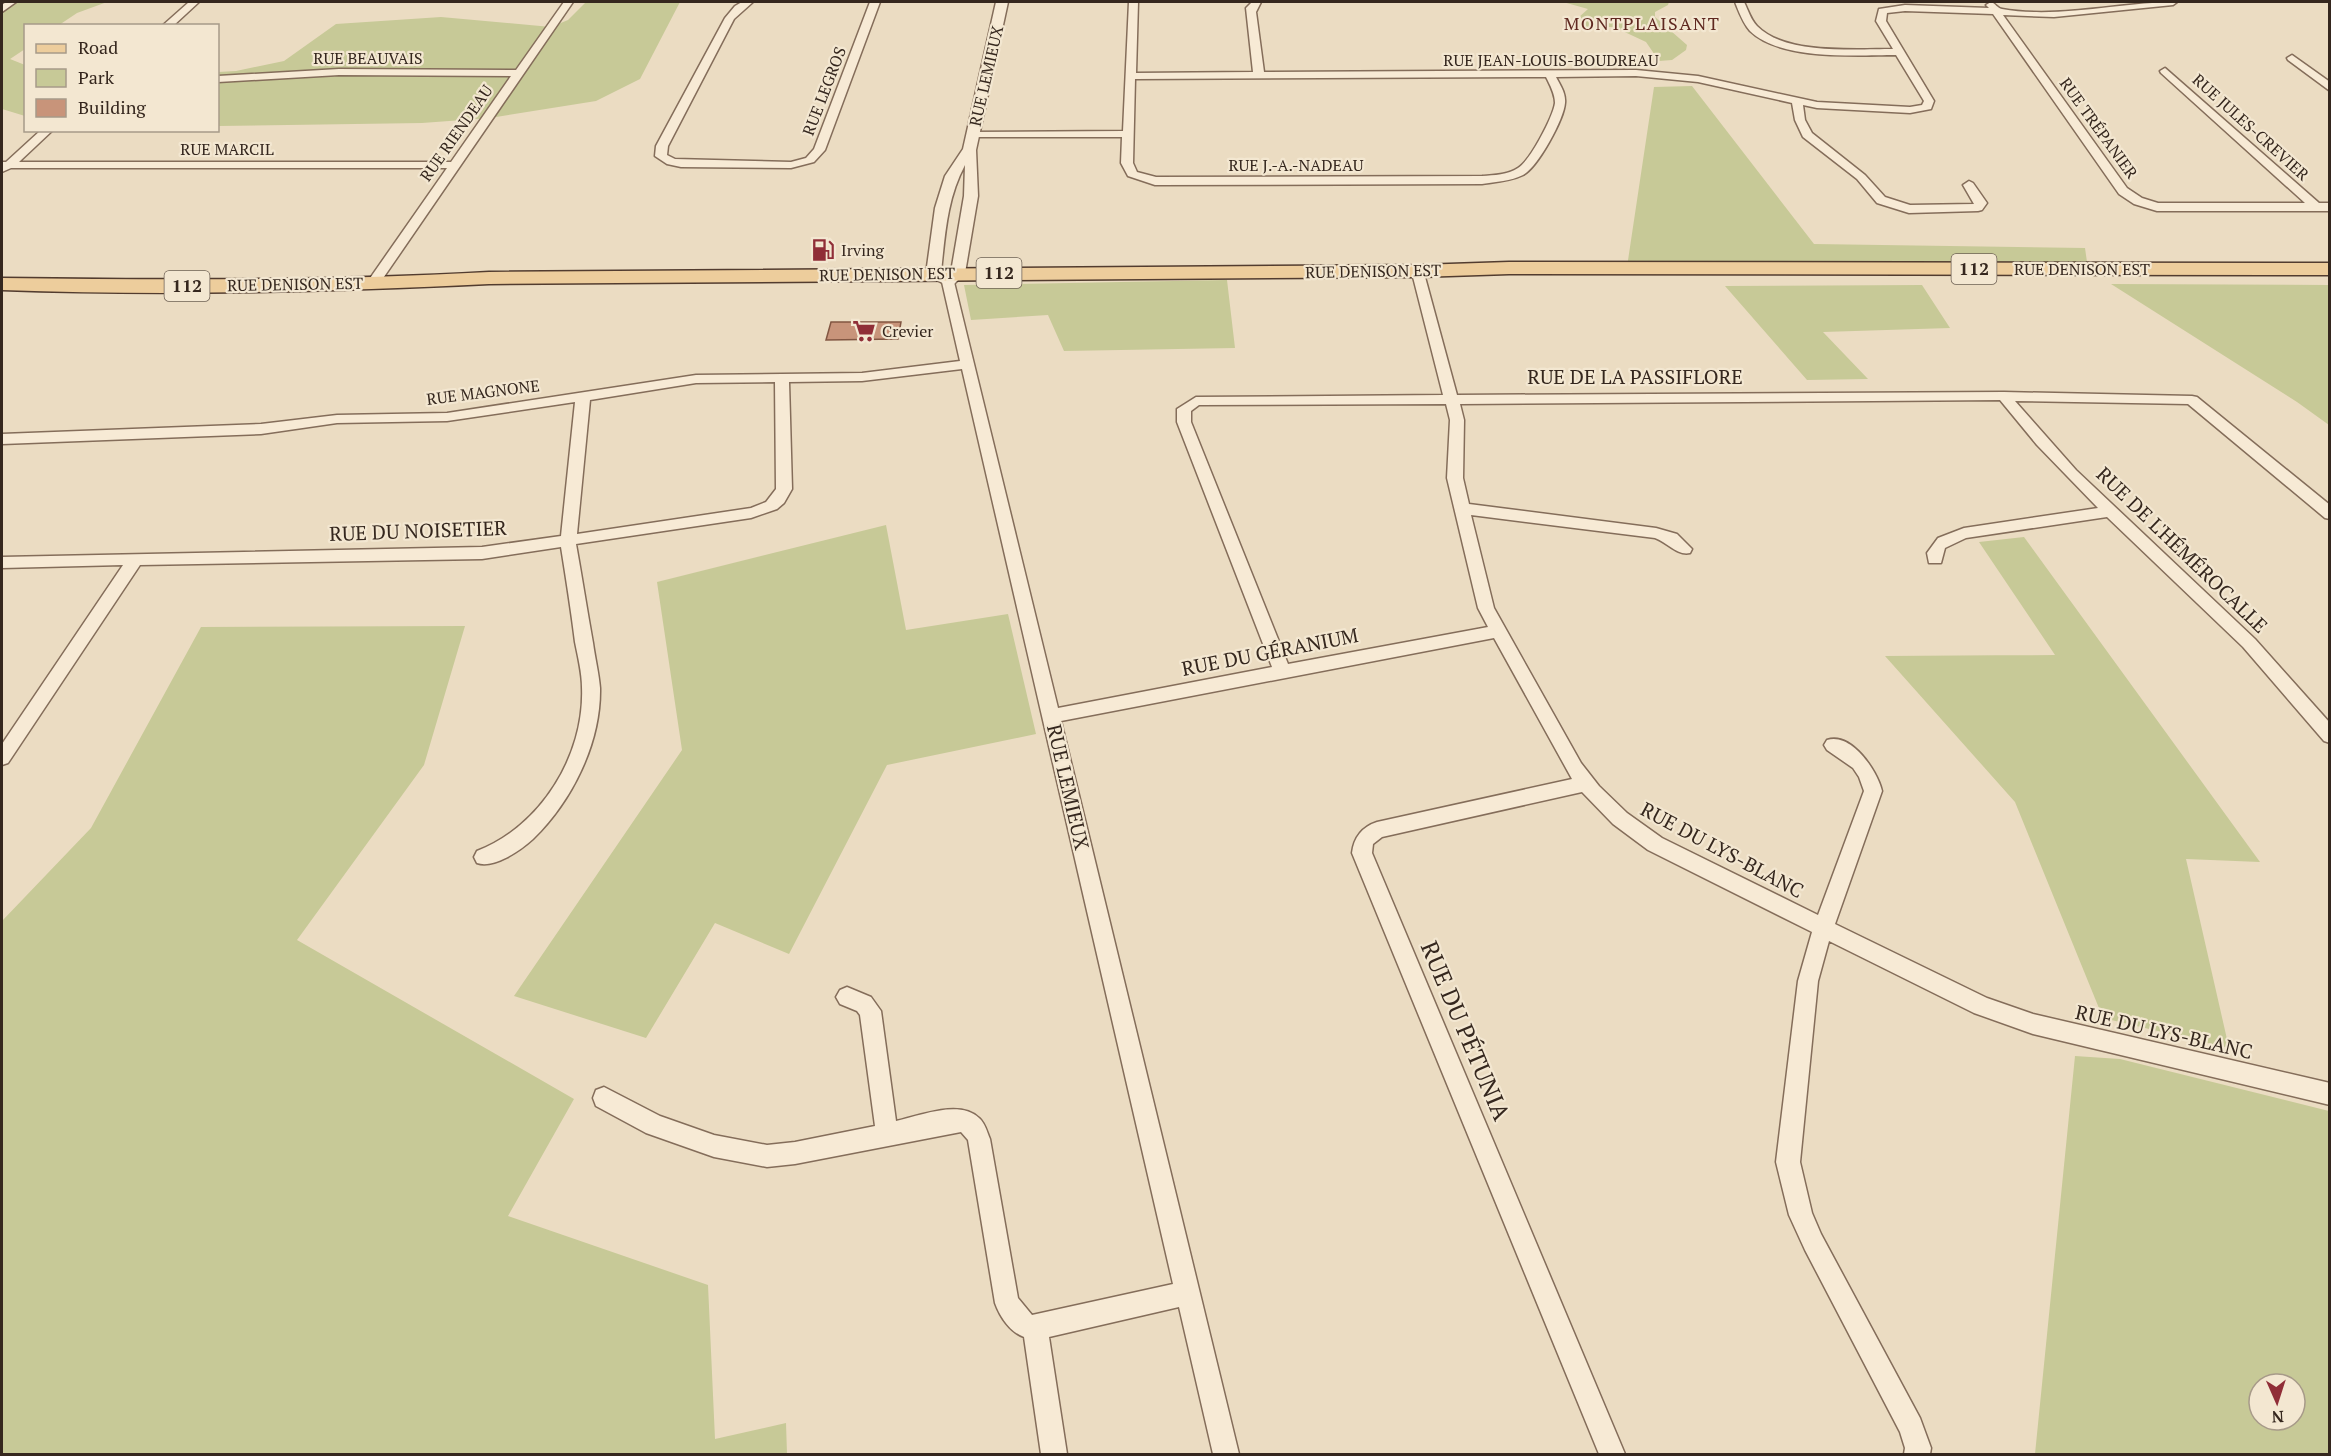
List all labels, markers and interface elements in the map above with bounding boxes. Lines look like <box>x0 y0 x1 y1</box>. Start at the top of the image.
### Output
district label: MONTPLAISANT <box>1564 11 1720 35</box>
street label: RUE LEMIEUX <box>964 23 1008 128</box>
legend <box>24 24 219 132</box>
text: Road <box>78 35 118 59</box>
street label: RUE LEGROS <box>797 43 851 139</box>
street label: RUE BEAUVAIS <box>313 47 423 69</box>
street label: RUE JEAN-LOUIS-BOUDREAU <box>1443 49 1659 71</box>
text: Park <box>78 65 115 89</box>
street label: RUE JULES-CREVIER <box>2188 69 2315 186</box>
street label: RUE TRÉPANIER <box>2055 73 2144 184</box>
street label: RUE RIENDEAU <box>414 80 498 186</box>
text: Building <box>78 95 146 119</box>
street label: RUE MARCIL <box>180 138 274 160</box>
street label: RUE J.-A.-NADEAU <box>1228 154 1364 176</box>
fuel station icon: Irving <box>810 237 836 263</box>
place label: Irving <box>841 239 884 261</box>
road number: 112 <box>1952 254 1996 284</box>
road number: 112 <box>976 258 1022 288</box>
street label: RUE DENISON EST <box>2014 258 2150 280</box>
street label: RUE DENISON EST <box>1305 259 1441 283</box>
street label: RUE DENISON EST <box>819 262 955 286</box>
road number: 112 <box>164 271 210 301</box>
street label: RUE DENISON EST <box>227 272 363 296</box>
supermarket icon: Crevier <box>851 318 877 344</box>
place label: Crevier <box>882 320 934 342</box>
street label: RUE DE LA PASSIFLORE <box>1527 363 1743 390</box>
street label: RUE MAGNONE <box>425 374 541 410</box>
street label: RUE DE L'HÉMÉROCALLE <box>2091 461 2274 639</box>
street label: RUE DU NOISETIER <box>329 514 508 547</box>
street label: RUE DU GÉRANIUM <box>1179 621 1361 682</box>
street label: RUE LEMIEUX <box>1041 721 1096 853</box>
street label: RUE DU LYS-BLANC <box>1636 795 1808 904</box>
street label: RUE DU PÉTUNIA <box>1414 936 1518 1126</box>
street label: RUE DU LYS-BLANC <box>2073 998 2255 1065</box>
north arrow <box>2247 1372 2307 1432</box>
text: N <box>2271 1406 2284 1428</box>

